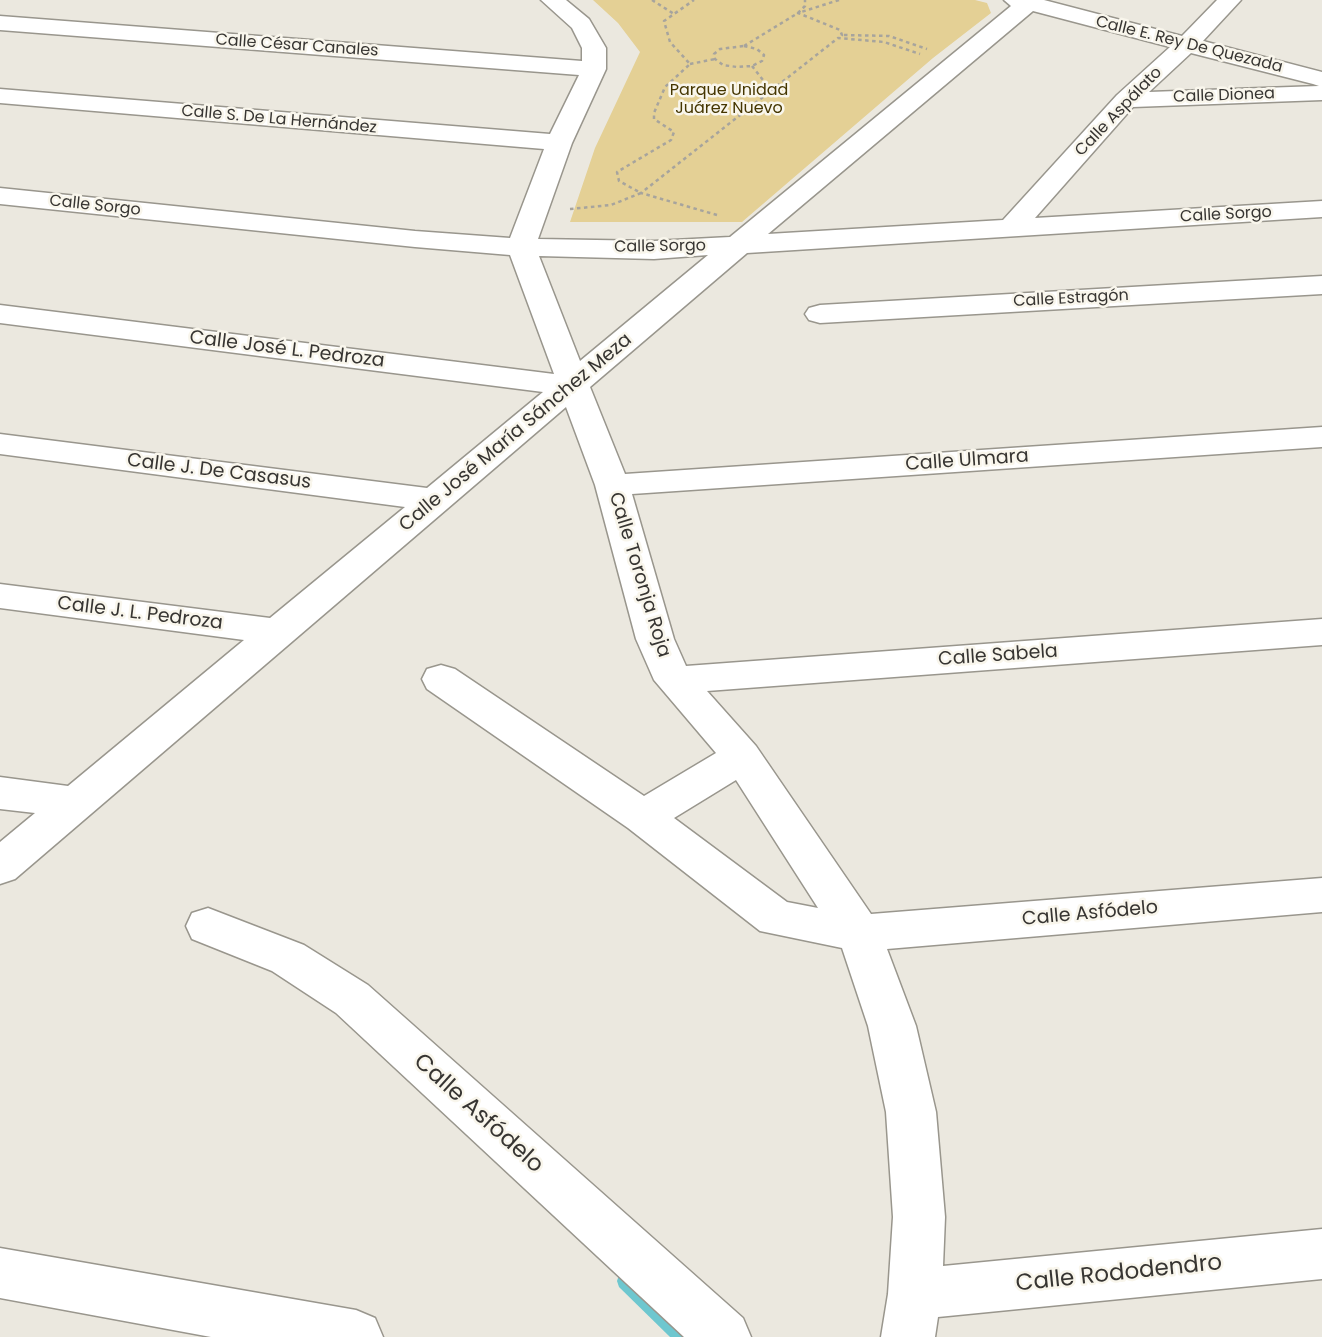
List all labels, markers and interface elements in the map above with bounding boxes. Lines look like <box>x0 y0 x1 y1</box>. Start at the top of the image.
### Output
street label: Calle E. Rey De Quezada <box>1094 12 1284 78</box>
street label: Calle César Canales <box>215 31 379 61</box>
street label: Calle Aspálato <box>1072 63 1166 161</box>
park label: Parque Unidad Juárez Nuevo <box>670 81 788 119</box>
street label: Calle Dionea <box>1173 85 1275 107</box>
street label: Calle S. De La Hernández <box>181 102 377 138</box>
street label: Calle Sorgo <box>48 192 142 220</box>
street label: Calle Sorgo <box>1180 203 1272 227</box>
street label: Calle Sorgo <box>614 237 706 257</box>
street label: Calle Estragón <box>1013 286 1129 312</box>
street label: Calle José L. Pedroza <box>188 327 386 373</box>
street label: Calle José María Sánchez Meza <box>395 329 637 537</box>
street label: Calle Ulmara <box>905 445 1029 477</box>
street label: Calle J. De Casasus <box>126 449 312 495</box>
street label: Calle Toronja Roja <box>603 490 675 660</box>
street label: Calle J. L. Pedroza <box>56 593 224 635</box>
street label: Calle Sabela <box>937 640 1059 672</box>
street label: Calle Asfódelo <box>1021 897 1159 931</box>
street label: Calle Asfódelo <box>407 1049 549 1179</box>
street label: Calle Rododendro <box>1014 1249 1224 1299</box>

